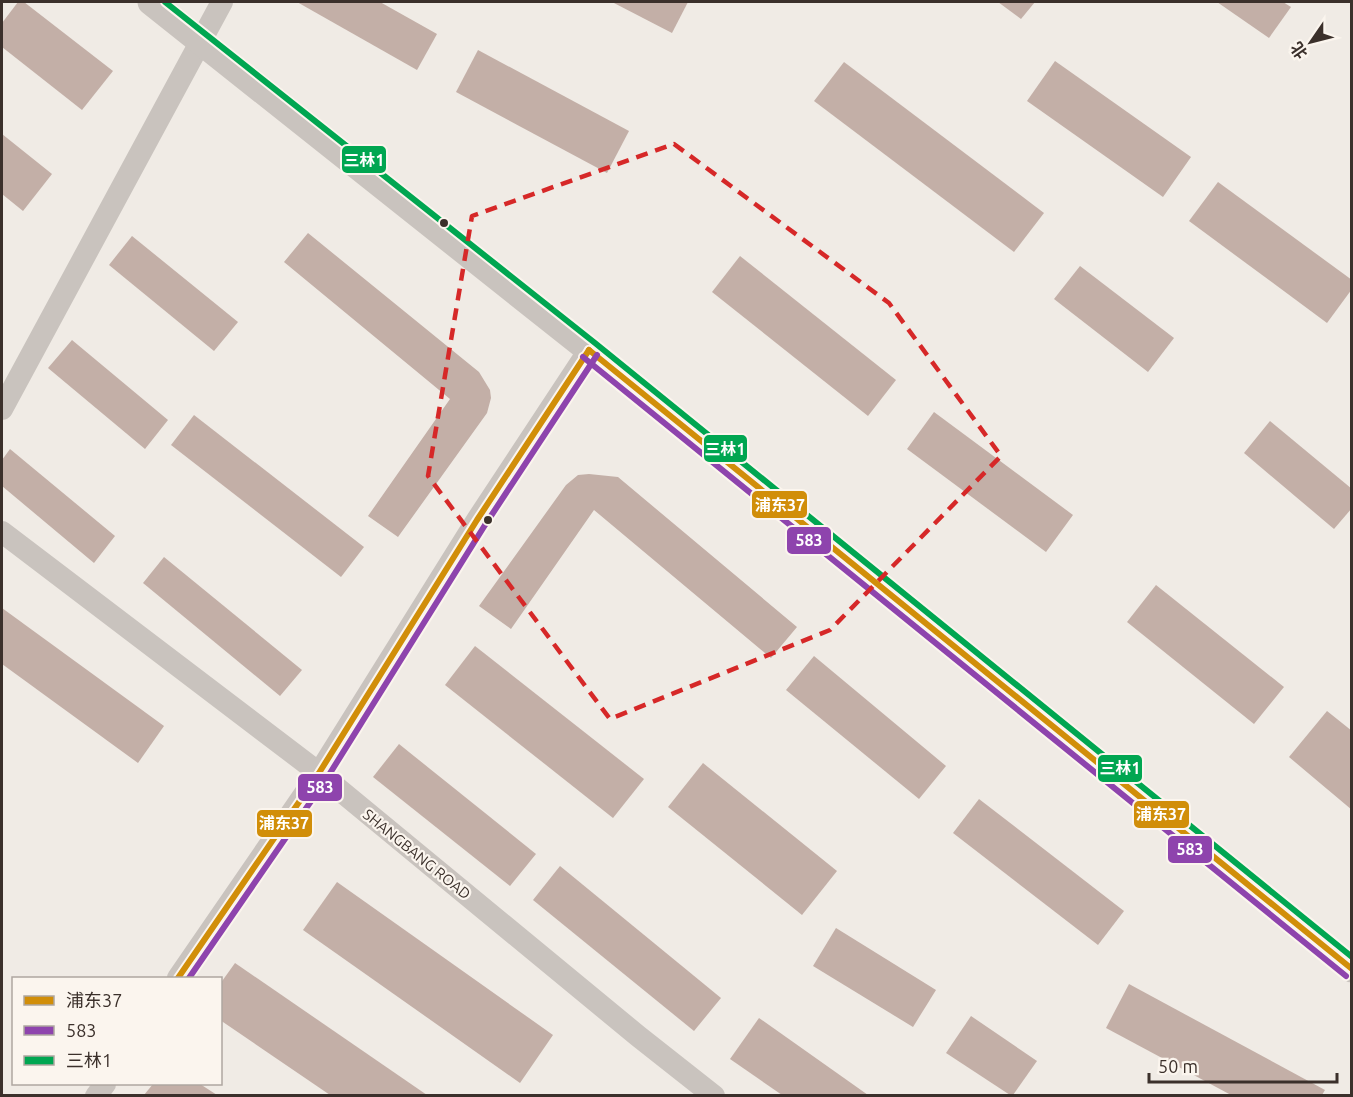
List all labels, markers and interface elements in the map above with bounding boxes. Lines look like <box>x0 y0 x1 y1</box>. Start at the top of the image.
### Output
north arrow <box>1281 12 1341 72</box>
text: 北 <box>1287 39 1311 62</box>
line badge: 三林1 <box>341 145 387 174</box>
text: 三林1 <box>343 151 385 169</box>
unlabelled marker <box>438 217 450 229</box>
line badge: 三林1 <box>703 434 748 463</box>
text: 三林1 <box>704 440 746 458</box>
line badge: 浦东37 <box>751 490 808 519</box>
text: 浦东37 <box>755 496 805 514</box>
unlabelled marker <box>482 514 494 526</box>
line badge: 583 <box>786 526 832 555</box>
text: 583 <box>795 531 823 549</box>
line badge: 三林1 <box>1097 754 1143 783</box>
text: 三林1 <box>1099 759 1141 777</box>
line badge: 583 <box>297 773 343 802</box>
text: 583 <box>306 778 334 796</box>
line badge: 浦东37 <box>1133 800 1190 829</box>
street label: SHANGBANG ROAD <box>360 805 474 903</box>
text: 浦东37 <box>1136 805 1186 823</box>
line badge: 浦东37 <box>256 809 313 838</box>
text: 浦东37 <box>259 814 309 832</box>
line badge: 583 <box>1167 835 1213 864</box>
text: 583 <box>1176 840 1204 858</box>
legend <box>12 977 222 1085</box>
text: 浦东37 <box>66 990 122 1010</box>
text: 583 <box>66 1020 96 1040</box>
scale bar <box>1149 1046 1336 1084</box>
text: 三林1 <box>66 1050 112 1070</box>
text: 50 m <box>1158 1056 1198 1076</box>

